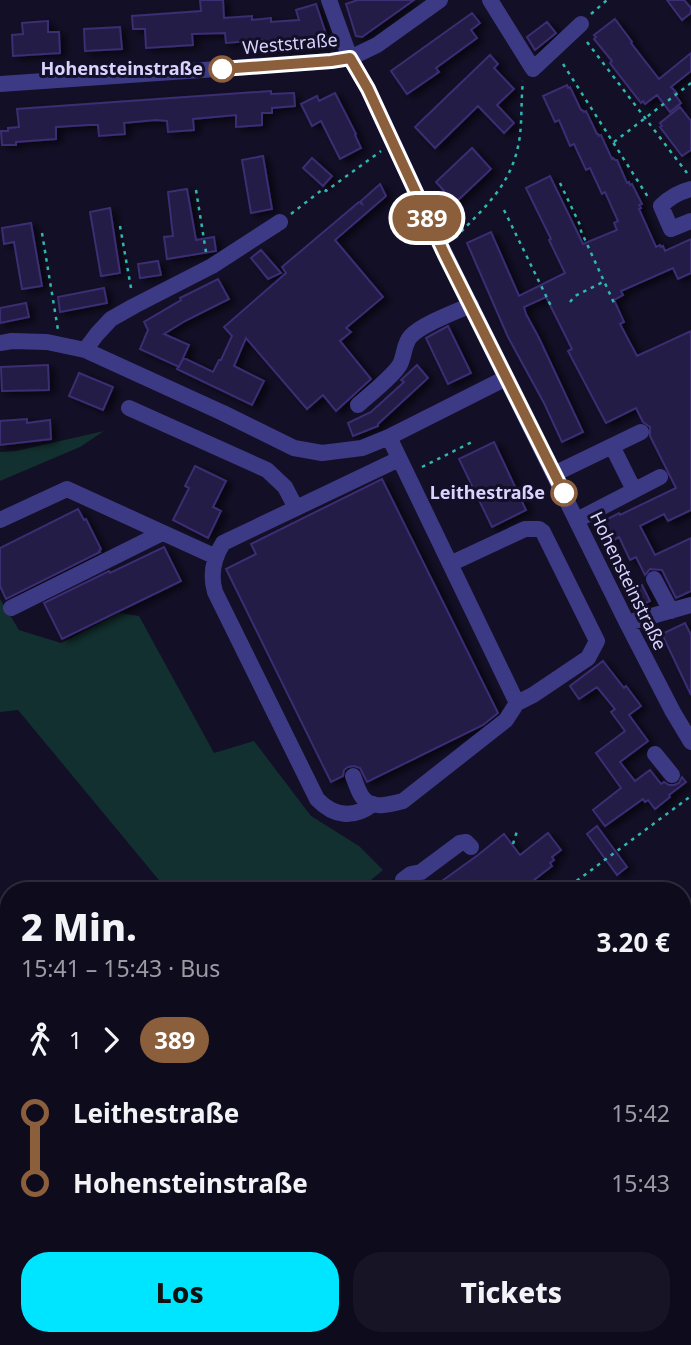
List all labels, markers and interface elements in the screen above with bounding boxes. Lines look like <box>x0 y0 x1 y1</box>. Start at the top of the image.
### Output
street label: Weststraße <box>241 27 339 59</box>
place label: Hohensteinstraße <box>40 56 203 80</box>
marker: Hohensteinstraße <box>209 56 235 82</box>
line badge: 389 <box>387 195 467 241</box>
text: 389 <box>406 201 448 234</box>
place label: Leithestraße <box>430 480 545 504</box>
marker: Leithestraße <box>551 480 577 506</box>
street label: Hohensteinstraße <box>585 507 673 654</box>
text: 2 Min. <box>21 900 137 952</box>
text: 3.20 € <box>596 924 670 960</box>
text: 15:41 – 15:43 · Bus <box>21 952 220 984</box>
icon: walk <box>21 1021 59 1059</box>
icon: forward <box>92 1021 130 1059</box>
text: 389 <box>154 1023 195 1056</box>
text: 1 <box>69 1024 82 1056</box>
text: Leithestraße <box>73 1095 239 1131</box>
text: 15:42 <box>611 1097 670 1129</box>
text: Hohensteinstraße <box>73 1165 308 1201</box>
text: 15:43 <box>611 1167 670 1199</box>
button: Los <box>21 1252 339 1332</box>
button: Tickets <box>353 1252 670 1332</box>

